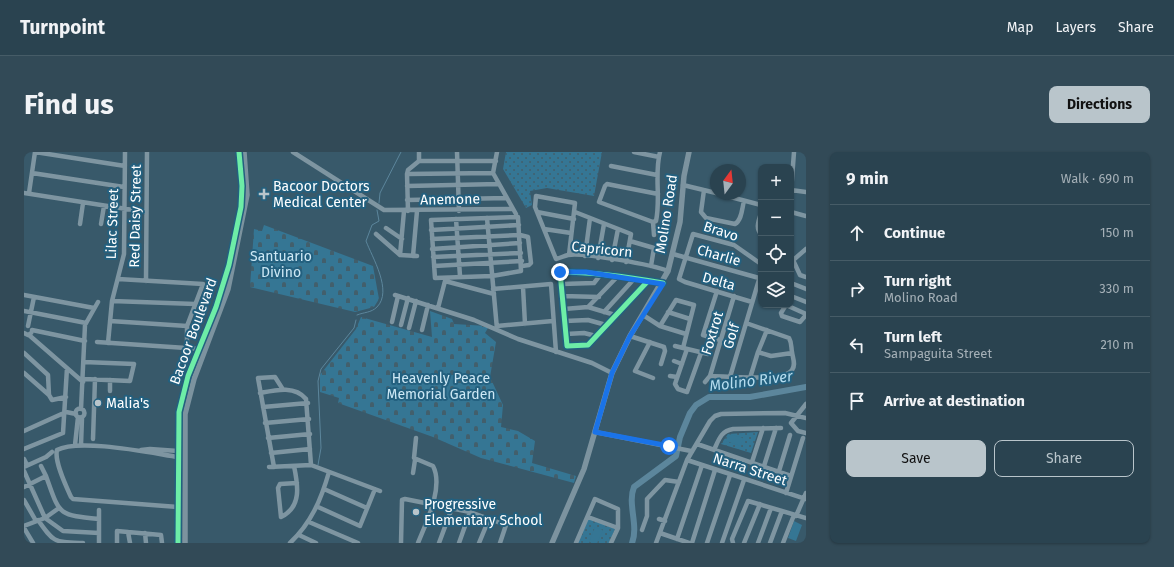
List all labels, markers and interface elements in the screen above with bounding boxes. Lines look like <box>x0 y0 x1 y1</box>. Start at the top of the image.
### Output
text: Turnpoint <box>20 16 105 39</box>
text: Map <box>1007 19 1033 36</box>
text: Layers <box>1055 19 1096 36</box>
text: Share <box>1118 19 1154 36</box>
button: Directions <box>1049 86 1150 123</box>
text: Find us <box>24 88 114 121</box>
street label: Red Daisy Street <box>126 163 145 268</box>
north arrow <box>710 164 746 200</box>
map controls <box>758 164 794 308</box>
button: + <box>758 164 794 200</box>
text: 9 min <box>846 168 889 189</box>
text: Walk · 690 m <box>1061 171 1134 186</box>
street label: Molino Road <box>652 173 681 255</box>
place label: Bacoor Doctors Medical Center <box>273 178 370 211</box>
street label: Lilac Street <box>103 187 122 260</box>
marker: Bacoor Doctors Medical Center <box>258 188 270 200</box>
street label: Anemone <box>420 190 480 209</box>
button: − <box>758 200 794 236</box>
street label: Bravo <box>701 218 741 245</box>
icon: ahead <box>846 222 868 244</box>
text: Continue <box>884 224 945 242</box>
text: 150 m <box>1100 225 1134 240</box>
button: locate <box>758 236 794 272</box>
street label: Capricorn <box>571 238 633 261</box>
street label: Charlie <box>695 241 743 270</box>
park label: Santuario Divino <box>250 248 312 281</box>
route end <box>551 263 569 281</box>
street label: Delta <box>701 269 737 294</box>
button: layers <box>758 272 794 308</box>
text: Turn right <box>884 272 951 290</box>
street label: Bacoor Boulevard <box>166 276 221 387</box>
icon: right <box>846 278 868 300</box>
text: 330 m <box>1099 281 1134 296</box>
text: Molino Road <box>884 290 958 305</box>
street label: Foxtrot <box>698 308 727 357</box>
street label: Golf <box>720 320 744 351</box>
text: Turn left <box>884 328 942 346</box>
icon: left <box>846 334 868 356</box>
text: 210 m <box>1100 337 1134 352</box>
text: Sampaguita Street <box>884 346 992 361</box>
water label: Molino River <box>708 367 795 395</box>
park label: Heavenly Peace Memorial Garden <box>387 370 495 403</box>
icon: arrive <box>846 390 868 412</box>
text: Arrive at destination <box>884 392 1025 410</box>
place label: Malia's <box>106 395 150 412</box>
marker: Malia's <box>93 398 103 408</box>
route start <box>660 437 678 455</box>
button: Save <box>846 440 986 477</box>
button: Share <box>994 440 1134 477</box>
street label: Narra Street <box>711 450 790 490</box>
place label: Progressive Elementary School <box>424 496 542 529</box>
marker: Progressive Elementary School <box>411 507 421 517</box>

